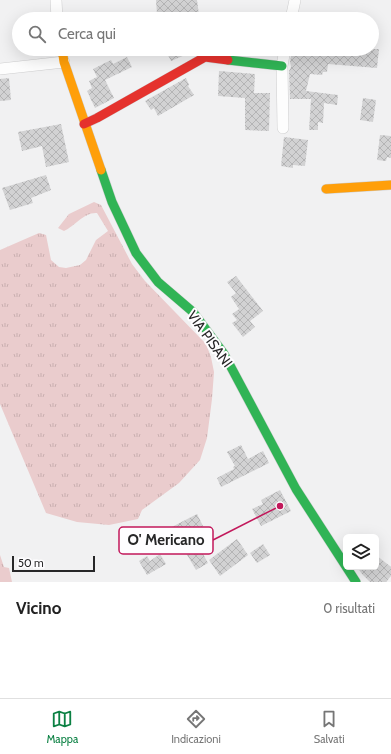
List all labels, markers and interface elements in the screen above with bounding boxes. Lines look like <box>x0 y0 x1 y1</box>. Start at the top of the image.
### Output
search box <box>12 12 379 56</box>
icon: search <box>26 23 48 45</box>
text: Cerca qui <box>58 25 116 43</box>
street label: VIA PISANI <box>183 307 237 371</box>
callout: O' Mericano <box>119 527 213 554</box>
text: O' Mericano <box>127 531 205 549</box>
map controls <box>343 534 379 570</box>
button: layers <box>343 534 379 570</box>
scale bar <box>12 554 95 573</box>
text: 50 m <box>18 556 44 570</box>
text: Vicino <box>16 598 61 618</box>
text: 0 risultati <box>323 600 375 616</box>
tab: Mappa <box>46 708 78 746</box>
tab: Indicazioni <box>171 708 221 746</box>
tab: Salvati <box>314 708 345 746</box>

